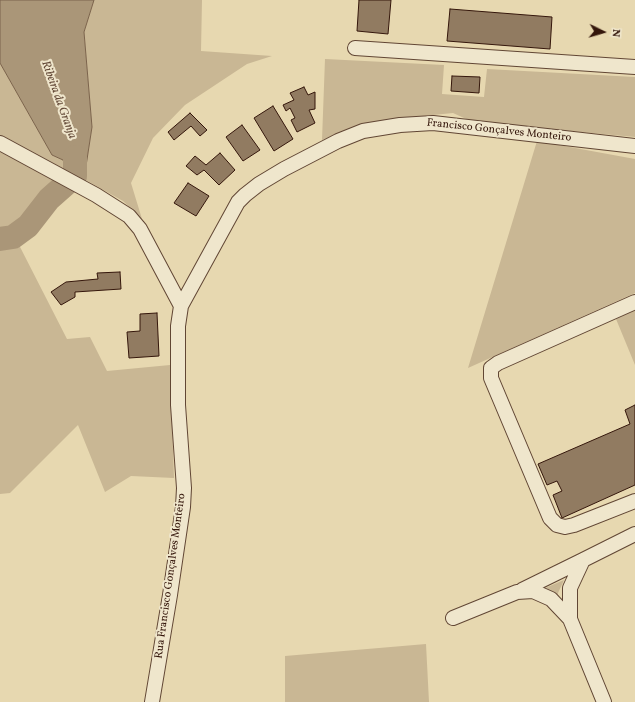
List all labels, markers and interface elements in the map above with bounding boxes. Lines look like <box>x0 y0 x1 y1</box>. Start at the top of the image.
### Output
north arrow <box>583 12 623 52</box>
text: N <box>608 28 623 38</box>
water label: Ribeira da Granja <box>37 59 79 141</box>
street label: Francisco Gonçalves Monteiro <box>426 117 572 145</box>
street label: Rua Francisco Gonçalves Monteiro <box>153 492 189 660</box>

